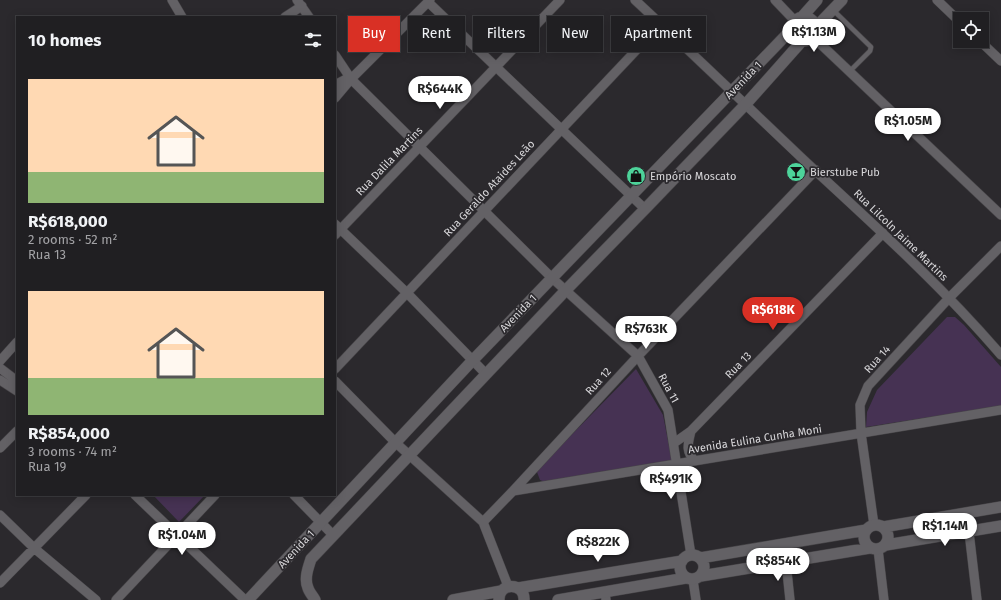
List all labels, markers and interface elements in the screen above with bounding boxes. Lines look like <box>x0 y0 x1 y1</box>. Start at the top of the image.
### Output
map controls <box>953 12 989 48</box>
button: locate <box>953 12 989 48</box>
chip: Buy <box>348 16 400 52</box>
chip: Rent <box>408 16 465 52</box>
chip: Filters <box>473 16 539 52</box>
chip: New <box>547 16 603 52</box>
chip: Apartment <box>611 16 706 52</box>
pin: R$1.13M <box>777 19 851 53</box>
text: R$1.13M <box>791 24 837 39</box>
icon: filters <box>302 29 324 51</box>
text: 10 homes <box>28 30 102 51</box>
street label: Avenida 1 <box>722 59 765 102</box>
pin: R$644K <box>407 76 473 110</box>
text: R$644K <box>417 81 463 96</box>
icon: home <box>140 105 212 177</box>
pin: R$1.05M <box>871 108 945 142</box>
text: R$1.05M <box>884 113 932 128</box>
street label: Rua Dalila Martins <box>353 124 426 198</box>
street label: Rua Geraldo Ataides Leão <box>441 137 537 239</box>
bar icon: Bierstube Pub <box>785 161 807 183</box>
shop icon: Empório Moscato <box>625 165 647 187</box>
place label: Bierstube Pub <box>810 166 880 179</box>
place label: Empório Moscato <box>650 170 736 183</box>
street label: Rua Lilcoln Jaime Martins <box>851 187 950 284</box>
text: R$618,000 <box>28 211 108 232</box>
text: 2 rooms · 52 m² <box>28 232 117 247</box>
text: Rua 13 <box>28 247 66 262</box>
street label: Avenida 1 <box>497 292 540 335</box>
pin: R$618K <box>740 297 806 331</box>
text: R$618K <box>751 302 795 317</box>
pin: R$763K <box>613 316 679 350</box>
icon: home <box>140 317 212 389</box>
text: R$763K <box>625 321 667 336</box>
street label: Rua 14 <box>862 343 893 376</box>
street label: Rua 13 <box>722 349 754 381</box>
street label: Rua 12 <box>583 365 614 398</box>
street label: Rua 11 <box>655 371 682 405</box>
street label: Avenida Eulina Cunha Moni <box>687 422 823 456</box>
text: R$854,000 <box>28 423 110 444</box>
text: 3 rooms · 74 m² <box>28 444 117 459</box>
text: Rua 19 <box>28 459 66 474</box>
pin: R$491K <box>638 466 704 500</box>
text: R$491K <box>649 471 693 486</box>
pin: R$1.14M <box>908 513 982 547</box>
text: R$1.14M <box>922 518 968 533</box>
pin: R$1.04M <box>145 522 219 556</box>
text: R$1.04M <box>158 527 206 542</box>
street label: Avenida 1 <box>275 528 317 571</box>
pin: R$822K <box>565 529 631 563</box>
text: R$822K <box>576 534 620 549</box>
pin: R$854K <box>745 548 811 582</box>
text: R$854K <box>755 553 801 568</box>

